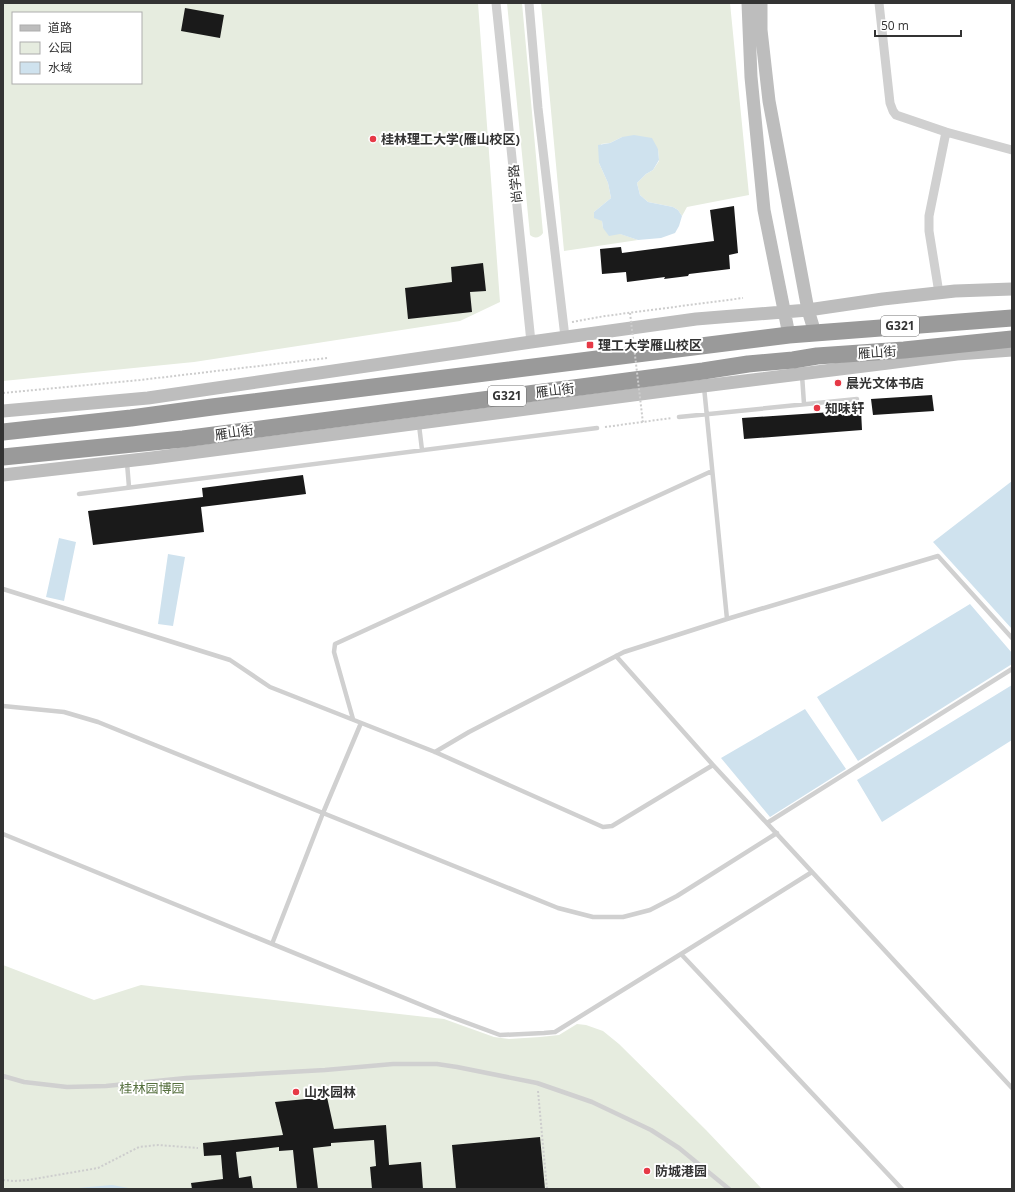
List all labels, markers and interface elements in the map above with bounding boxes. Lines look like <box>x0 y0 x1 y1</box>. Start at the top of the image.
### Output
legend <box>12 12 142 84</box>
scale bar <box>875 12 961 38</box>
text: 50 m <box>881 17 909 34</box>
text: 道路 <box>48 19 72 36</box>
text: 公园 <box>48 39 72 56</box>
text: 水域 <box>48 59 72 76</box>
place label: 桂林理工大学(雁山校区) <box>381 130 520 148</box>
marker: 桂林理工大学(雁山校区) <box>368 134 378 144</box>
street label: 尚学路 <box>504 164 526 204</box>
road number: G321 <box>881 316 919 336</box>
place label: 理工大学雁山校区 <box>598 336 702 354</box>
marker: 理工大学雁山校区 <box>585 340 595 350</box>
street label: 雁山街 <box>857 342 897 362</box>
place label: 晨光文体书店 <box>846 374 924 392</box>
marker: 晨光文体书店 <box>833 378 843 388</box>
street label: 雁山街 <box>535 379 575 401</box>
road number: G321 <box>488 386 526 406</box>
place label: 知味轩 <box>825 399 864 417</box>
marker: 知味轩 <box>812 403 822 413</box>
street label: 雁山街 <box>213 420 255 444</box>
park label: 桂林园博园 <box>119 1079 185 1097</box>
place label: 山水园林 <box>304 1083 356 1101</box>
marker: 山水园林 <box>291 1087 301 1097</box>
place label: 防城港园 <box>655 1162 707 1180</box>
marker: 防城港园 <box>642 1166 652 1176</box>

